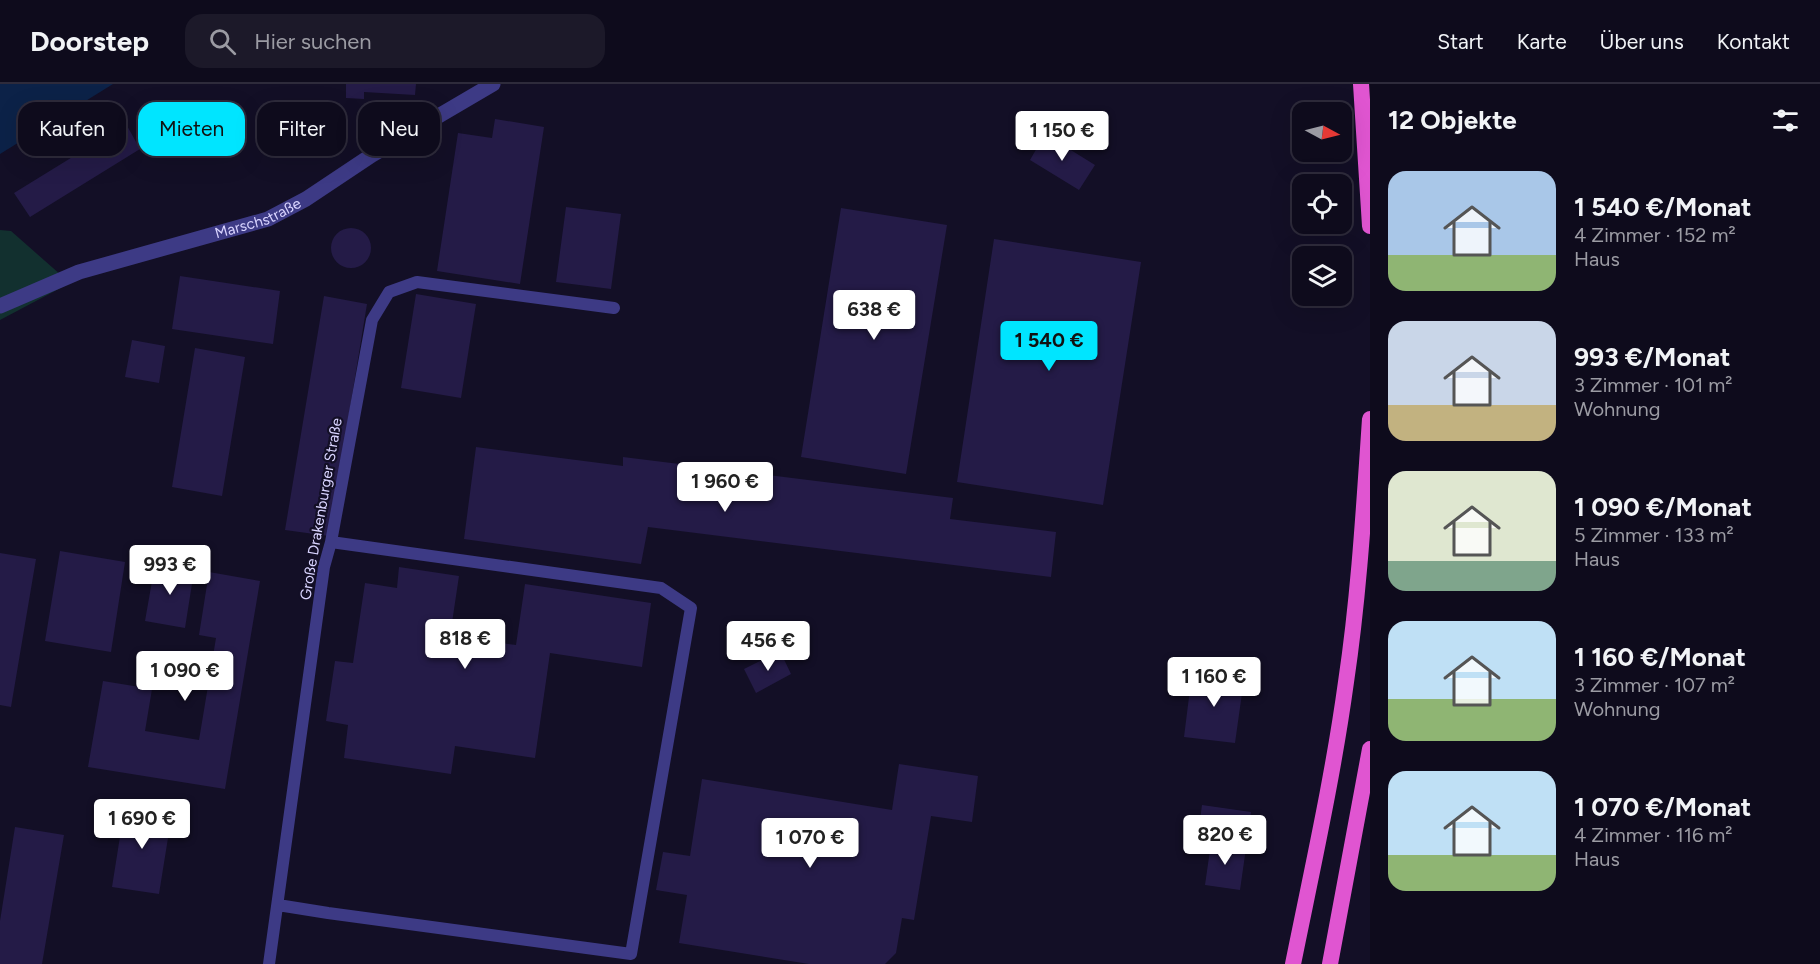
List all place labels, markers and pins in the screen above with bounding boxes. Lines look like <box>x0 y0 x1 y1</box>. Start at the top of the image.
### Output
pin: 1 150 € <box>1007 111 1117 162</box>
pin: 638 € <box>832 290 916 341</box>
pin: 1 540 € <box>994 321 1104 372</box>
pin: 1 960 € <box>670 462 780 513</box>
pin: 993 € <box>128 545 212 596</box>
pin: 818 € <box>423 619 507 670</box>
pin: 456 € <box>726 621 810 672</box>
pin: 1 090 € <box>130 651 240 702</box>
pin: 1 160 € <box>1159 657 1269 708</box>
pin: 1 690 € <box>87 799 197 850</box>
pin: 820 € <box>1183 815 1267 866</box>
pin: 1 070 € <box>755 818 865 869</box>

